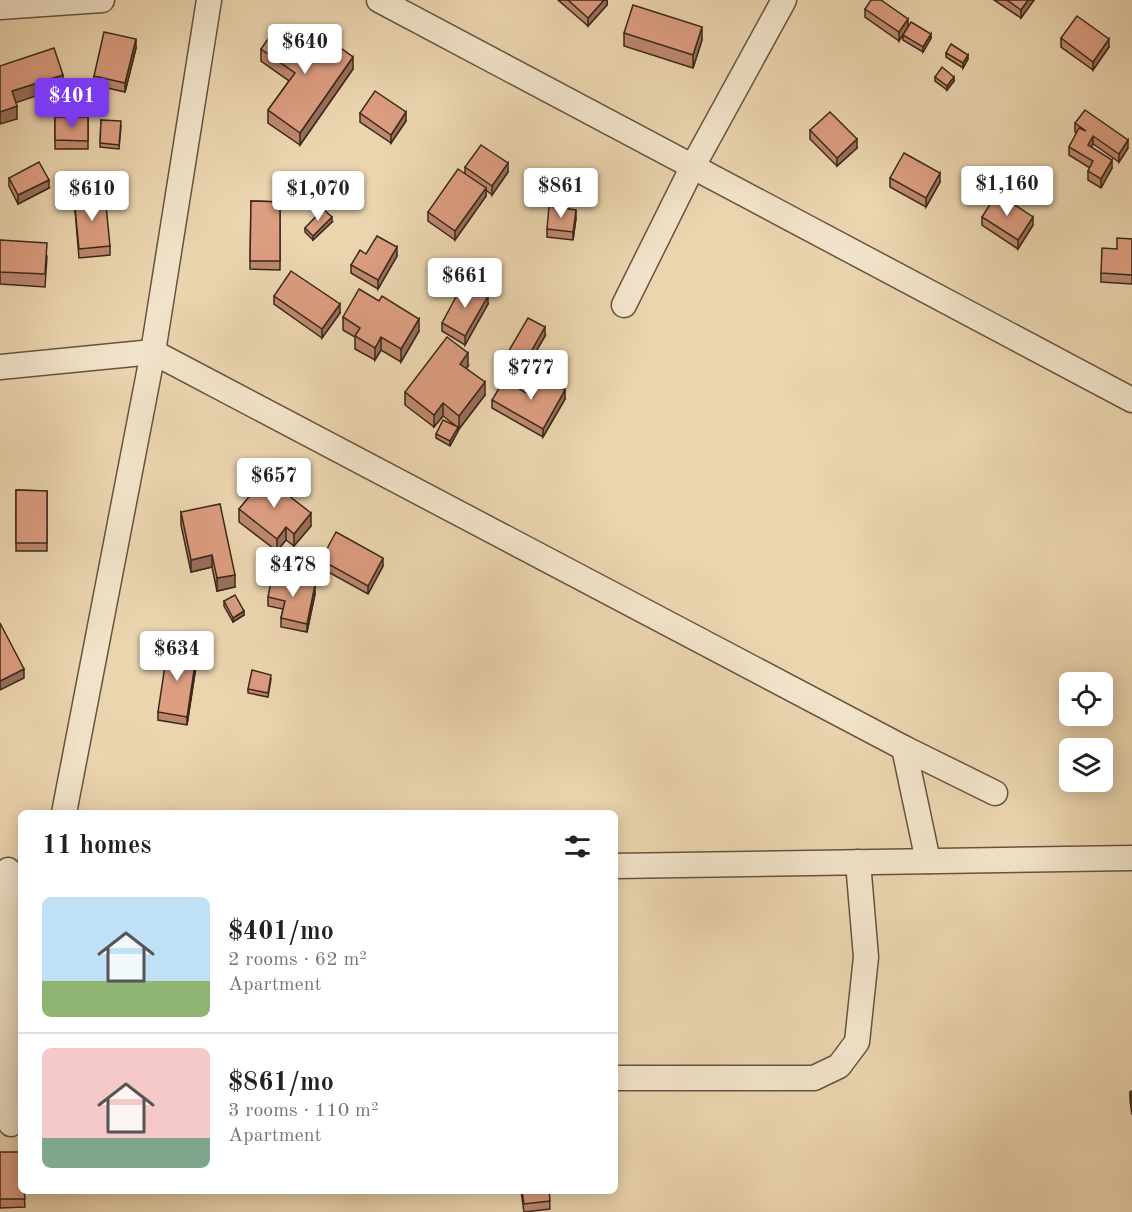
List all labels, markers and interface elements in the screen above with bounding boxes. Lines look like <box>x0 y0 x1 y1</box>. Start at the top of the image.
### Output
pin: $640 <box>269 24 341 75</box>
text: $640 <box>282 33 328 53</box>
pin: $401 <box>36 78 108 129</box>
text: $401 <box>49 87 95 107</box>
pin: $1,160 <box>958 166 1056 217</box>
pin: $861 <box>525 168 597 219</box>
pin: $610 <box>56 171 128 222</box>
pin: $1,070 <box>269 171 367 222</box>
text: $1,160 <box>975 175 1039 195</box>
text: $861 <box>538 177 584 197</box>
text: $610 <box>69 180 115 200</box>
text: $1,070 <box>286 180 350 200</box>
pin: $661 <box>429 258 501 309</box>
text: $661 <box>442 267 488 287</box>
pin: $777 <box>495 350 567 401</box>
text: $777 <box>508 359 554 379</box>
pin: $657 <box>238 458 310 509</box>
text: $657 <box>251 467 297 487</box>
pin: $478 <box>257 547 329 598</box>
text: $478 <box>270 556 316 576</box>
pin: $634 <box>141 631 213 682</box>
text: $634 <box>154 640 200 660</box>
map controls <box>1059 672 1113 792</box>
button: locate <box>1059 672 1113 726</box>
button: layers <box>1059 738 1113 792</box>
icon: filters <box>561 830 594 863</box>
text: 11 homes <box>42 833 151 859</box>
text: $401/mo <box>228 919 334 945</box>
icon: home <box>90 921 162 993</box>
text: 2 rooms · 62 m² <box>228 950 367 970</box>
text: Apartment <box>228 975 322 995</box>
text: $861/mo <box>228 1070 334 1096</box>
icon: home <box>90 1072 162 1144</box>
text: 3 rooms · 110 m² <box>228 1101 378 1121</box>
text: Apartment <box>228 1126 322 1146</box>

